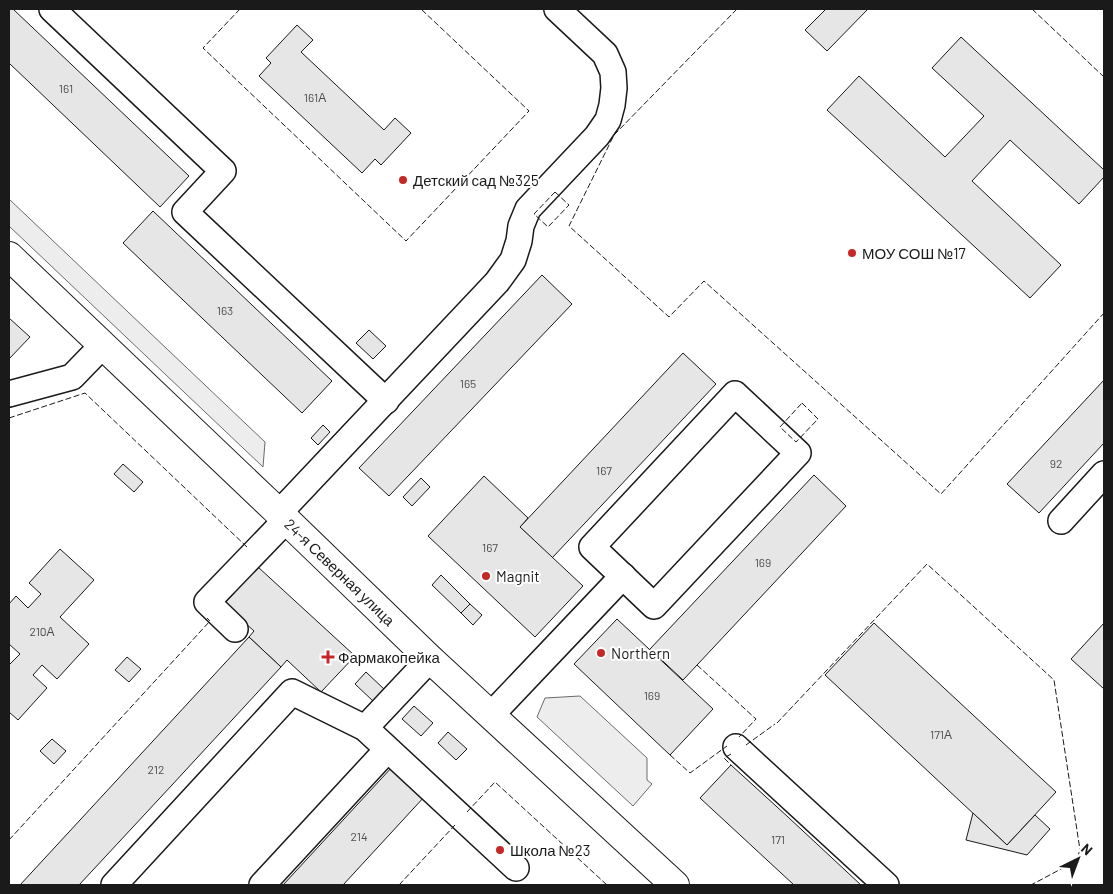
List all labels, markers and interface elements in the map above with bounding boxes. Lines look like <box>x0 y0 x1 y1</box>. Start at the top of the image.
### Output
house number: 161 <box>59 81 73 95</box>
house number: 161А <box>304 90 326 104</box>
place label: Детский сад №325 <box>413 171 539 189</box>
marker: Детский сад №325 <box>397 174 409 186</box>
place label: МОУ СОШ №17 <box>862 244 966 262</box>
marker: МОУ СОШ №17 <box>846 247 858 259</box>
house number: 163 <box>217 303 233 317</box>
house number: 165 <box>460 376 476 390</box>
house number: 92 <box>1050 456 1062 470</box>
house number: 167 <box>596 463 612 477</box>
street label: 24-я Северная улица <box>281 515 399 630</box>
house number: 167 <box>482 540 498 554</box>
house number: 169 <box>755 555 771 569</box>
place label: Magnit <box>496 567 540 585</box>
marker: Magnit <box>480 570 492 582</box>
house number: 210А <box>29 624 55 638</box>
place label: Northern <box>611 644 670 662</box>
marker: Northern <box>595 647 607 659</box>
place label: Фармакопейка <box>338 648 441 666</box>
marker: Фармакопейка <box>322 651 334 663</box>
house number: 169 <box>644 688 660 702</box>
house number: 171А <box>930 727 952 741</box>
house number: 212 <box>148 762 164 776</box>
house number: 214 <box>350 829 368 843</box>
house number: 171 <box>771 832 785 846</box>
north arrow <box>1053 834 1103 884</box>
text: N <box>1078 840 1096 858</box>
place label: Школа №23 <box>510 841 590 859</box>
marker: Школа №23 <box>494 844 506 856</box>

